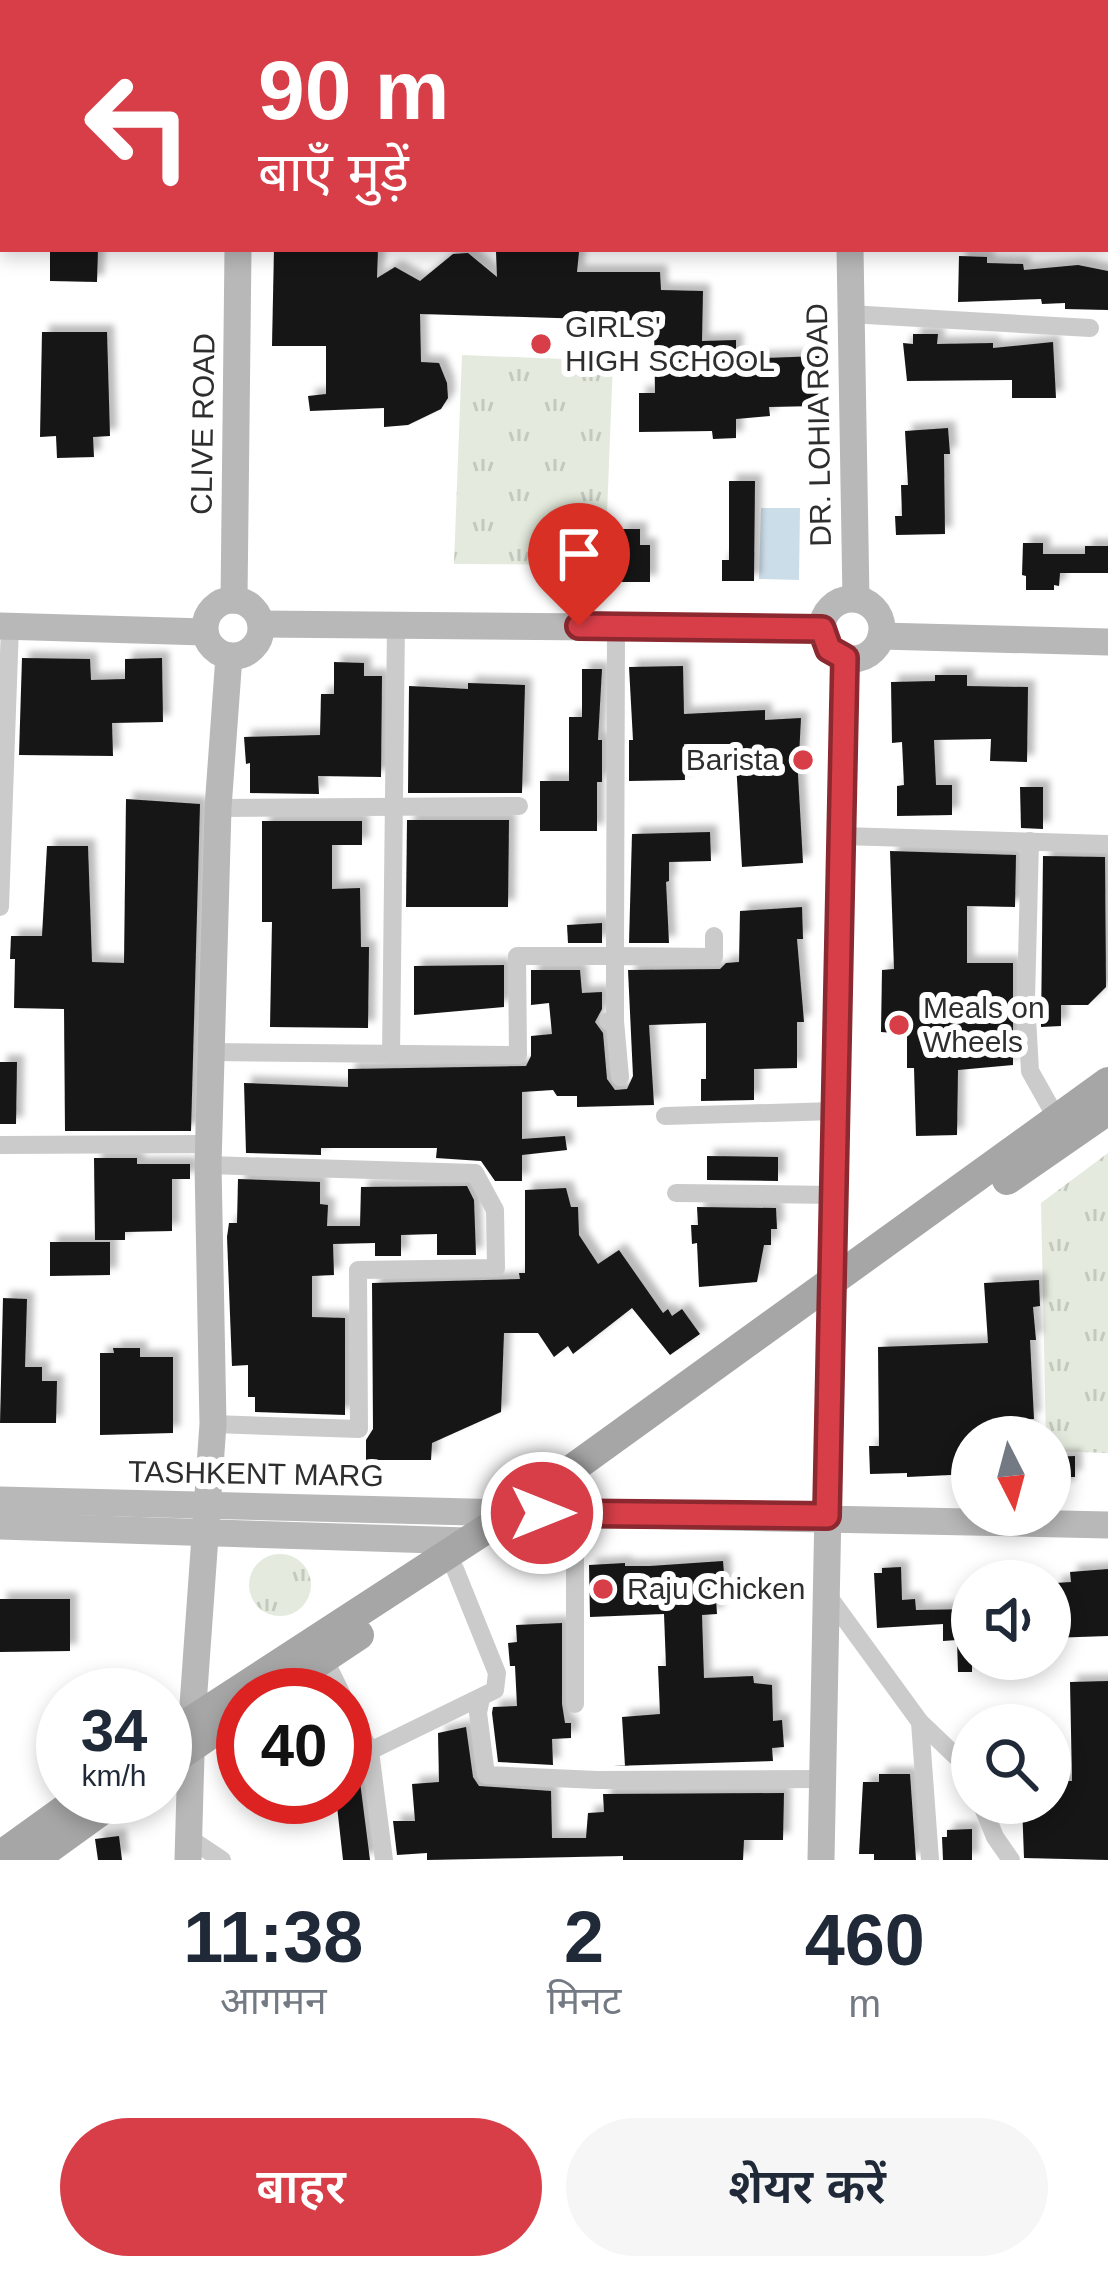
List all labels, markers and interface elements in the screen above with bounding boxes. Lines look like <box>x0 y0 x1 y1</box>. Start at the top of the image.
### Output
text: 90 m <box>258 43 449 137</box>
icon: left <box>60 48 216 204</box>
text: बाएँ मुड़ें <box>258 142 409 202</box>
street label: DR. LOHIA ROAD <box>800 303 837 547</box>
place label: GIRLS' HIGH SCHOOL <box>565 310 775 377</box>
marker: GIRLS' HIGH SCHOOL <box>528 331 554 357</box>
street label: CLIVE ROAD <box>184 333 221 515</box>
pin <box>528 503 630 626</box>
icon: arrive <box>546 521 612 587</box>
place label: Barista <box>686 743 779 776</box>
marker: Barista <box>790 747 816 773</box>
place label: Meals on Wheels <box>923 991 1045 1058</box>
marker: Meals on Wheels <box>886 1012 912 1038</box>
north arrow <box>951 1416 1071 1536</box>
map controls <box>951 1416 1071 1824</box>
position arrow <box>479 1450 605 1576</box>
street label: TASHKENT MARG <box>128 1455 384 1492</box>
button: sound <box>951 1560 1071 1680</box>
place label: Raju Chicken <box>627 1572 805 1605</box>
marker: Raju Chicken <box>590 1576 616 1602</box>
speed limit sign: 40 <box>216 1668 372 1824</box>
text: 34 <box>81 1697 147 1764</box>
button: search <box>951 1704 1071 1824</box>
text: km/h <box>81 1759 147 1792</box>
text: 11:38 <box>183 1897 363 1977</box>
text: 2 <box>564 1897 604 1977</box>
text: 460 <box>805 1900 925 1980</box>
text: आगमन <box>220 1979 327 2022</box>
text: मिनट <box>547 1979 621 2022</box>
text: m <box>848 1982 881 2025</box>
button: बाहर <box>60 2118 542 2256</box>
button: शेयर करें <box>566 2118 1048 2256</box>

